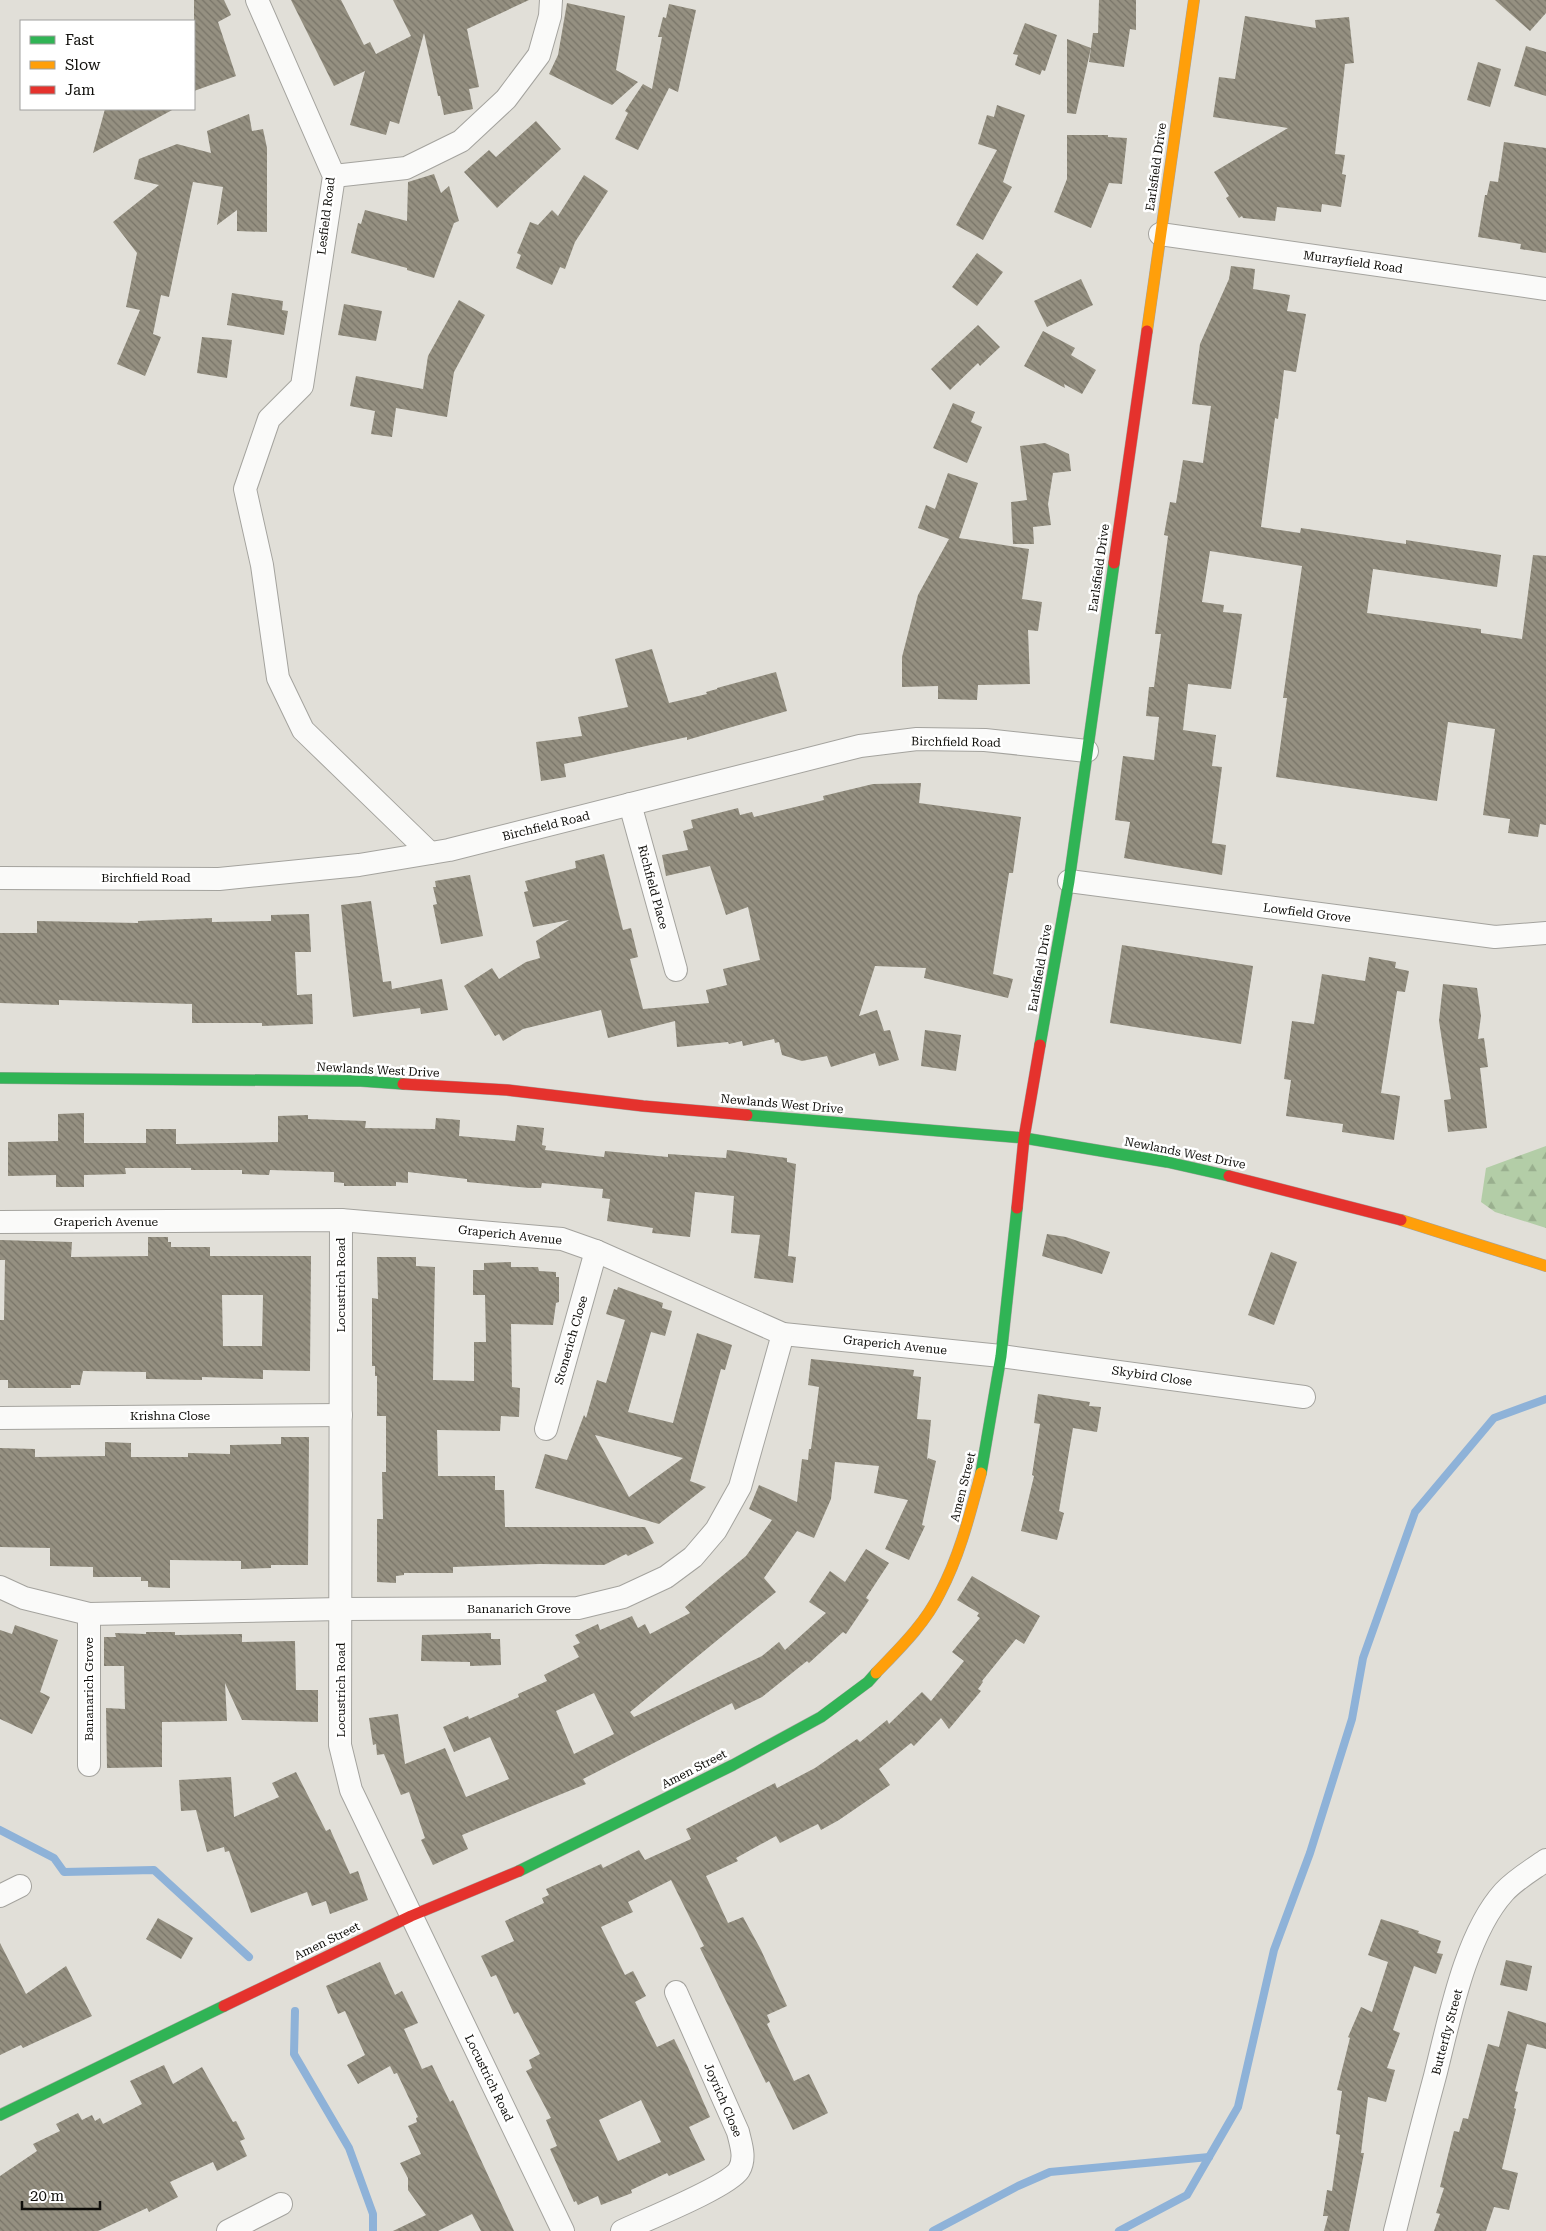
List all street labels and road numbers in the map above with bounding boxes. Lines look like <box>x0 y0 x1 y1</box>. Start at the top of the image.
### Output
street label: Earlsfield Drive <box>1143 122 1169 212</box>
street label: Lesfield Road <box>314 176 338 256</box>
street label: Murrayfield Road <box>1302 248 1404 276</box>
street label: Earlsfield Drive <box>1086 523 1112 613</box>
street label: Birchfield Road <box>911 734 1001 750</box>
street label: Birchfield Road <box>501 808 591 844</box>
street label: Richfield Place <box>635 843 671 931</box>
street label: Birchfield Road <box>101 871 191 885</box>
street label: Lowfield Grove <box>1262 901 1352 925</box>
street label: Earlsfield Drive <box>1025 923 1055 1013</box>
street label: Newlands West Drive <box>316 1060 440 1080</box>
street label: Newlands West Drive <box>720 1092 844 1116</box>
street label: Newlands West Drive <box>1123 1134 1247 1172</box>
street label: Graperich Avenue <box>54 1215 159 1229</box>
street label: Graperich Avenue <box>457 1223 563 1247</box>
street label: Locustrich Road <box>334 1237 348 1332</box>
street label: Stonerich Close <box>552 1294 590 1386</box>
street label: Graperich Avenue <box>842 1333 948 1357</box>
street label: Skybird Close <box>1111 1363 1194 1389</box>
street label: Krishna Close <box>130 1409 211 1423</box>
street label: Amen Street <box>948 1450 979 1523</box>
street label: Bananarich Grove <box>467 1602 571 1616</box>
street label: Bananarich Grove <box>82 1637 96 1741</box>
street label: Locustrich Road <box>334 1642 348 1737</box>
street label: Amen Street <box>659 1746 729 1791</box>
street label: Amen Street <box>292 1919 362 1963</box>
street label: Butterfly Street <box>1429 1987 1465 2077</box>
street label: Locustrich Road <box>462 2032 516 2124</box>
street label: Joyrich Close <box>701 2061 745 2139</box>

